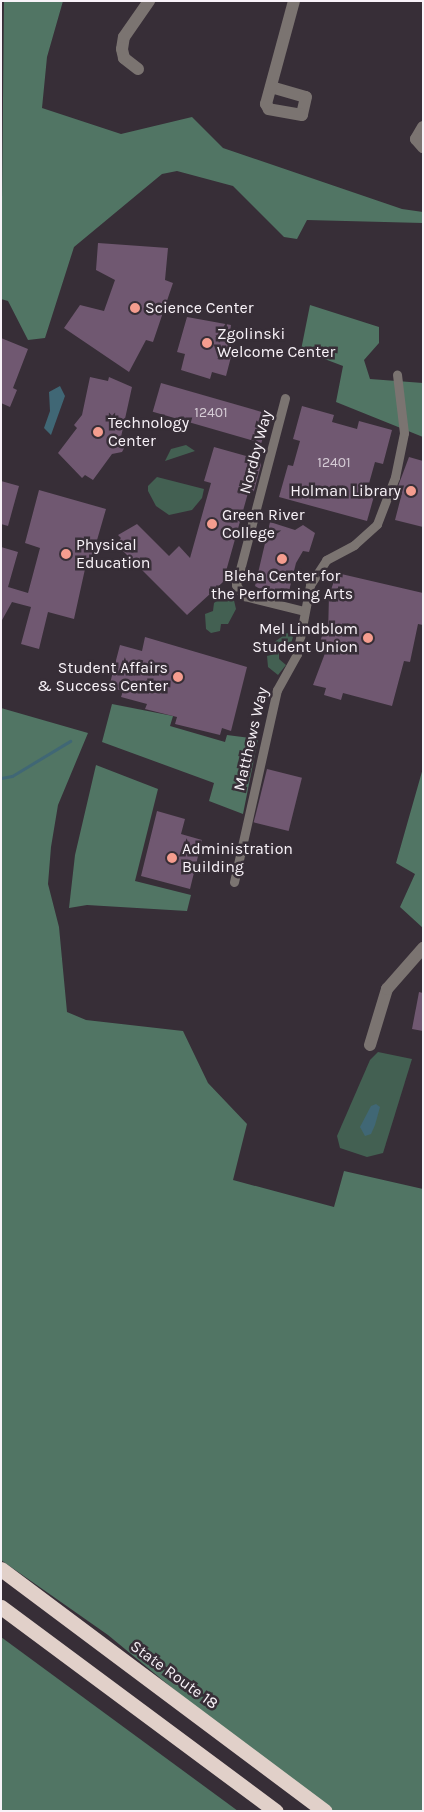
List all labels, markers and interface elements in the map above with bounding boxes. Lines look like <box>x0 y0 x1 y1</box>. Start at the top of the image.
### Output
place label: Science Center <box>145 298 254 318</box>
marker: Science Center <box>129 302 141 314</box>
place label: Zgolinski Welcome Center <box>217 324 335 362</box>
marker: Zgolinski Welcome Center <box>201 337 213 349</box>
house number: 12401 <box>194 405 228 421</box>
street label: Nordby Way <box>236 408 276 496</box>
place label: Technology Center <box>108 413 189 451</box>
marker: Technology Center <box>92 426 104 438</box>
house number: 12401 <box>317 455 351 471</box>
place label: Holman Library <box>290 481 401 501</box>
marker: Holman Library <box>405 485 417 497</box>
place label: Green River College <box>222 505 305 543</box>
marker: Green River College <box>206 518 218 530</box>
place label: Physical Education <box>76 535 150 573</box>
marker: Physical Education <box>60 548 72 560</box>
marker: Bleha Center for the Performing Arts <box>276 553 288 565</box>
place label: Bleha Center for the Performing Arts <box>211 566 353 604</box>
place label: Mel Lindblom Student Union <box>252 619 358 657</box>
marker: Mel Lindblom Student Union <box>362 632 374 644</box>
place label: Student Affairs & Success Center <box>37 658 168 696</box>
marker: Student Affairs & Success Center <box>172 671 184 683</box>
street label: Matthews Way <box>230 685 272 793</box>
place label: Administration Building <box>182 839 293 877</box>
marker: Administration Building <box>166 852 178 864</box>
street label: State Route 18 <box>126 1637 222 1713</box>

